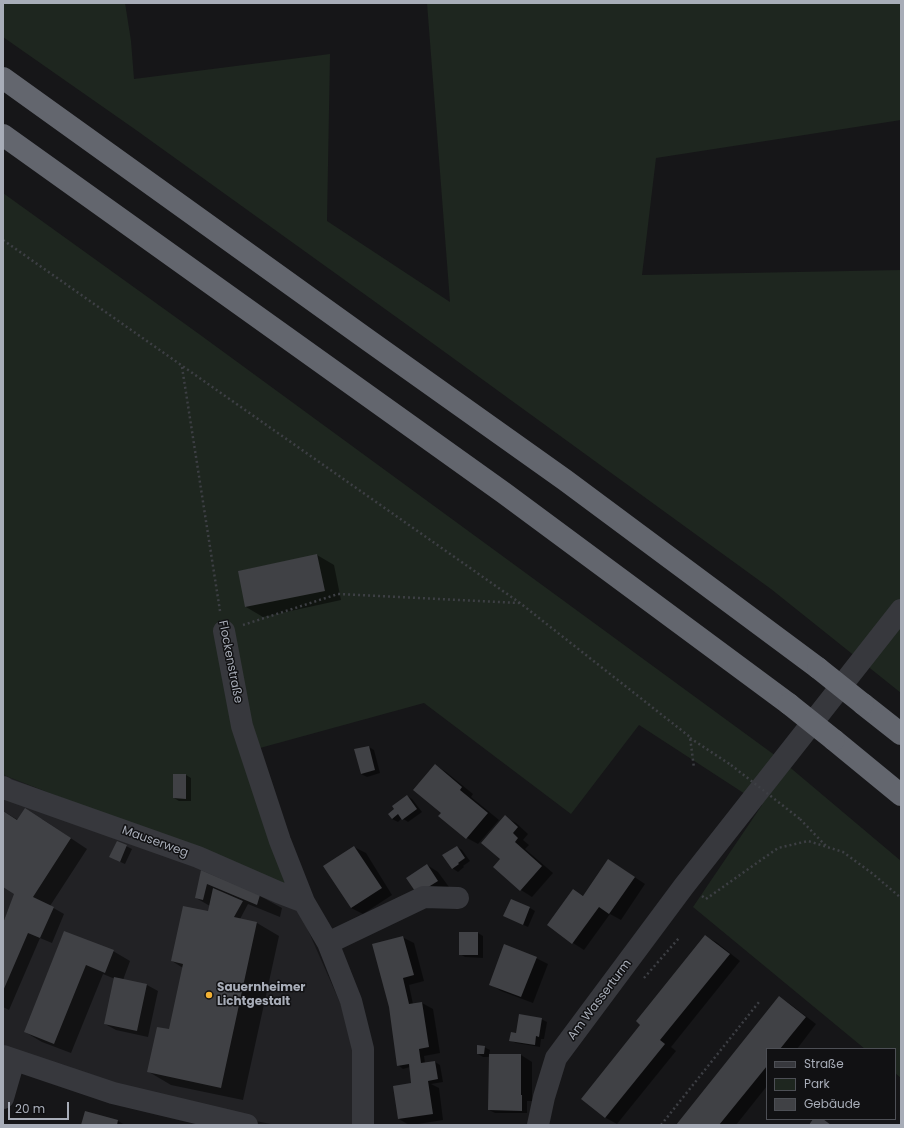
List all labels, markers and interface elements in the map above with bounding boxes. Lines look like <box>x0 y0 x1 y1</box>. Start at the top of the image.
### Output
street label: Flockenstraße <box>215 619 245 705</box>
street label: Mauserweg <box>120 823 190 861</box>
street label: Am Wasserturm <box>565 957 635 1043</box>
place label: Sauernheimer Lichtgestalt <box>217 981 305 1009</box>
marker: Sauernheimer Lichtgestalt <box>204 990 214 1000</box>
legend <box>766 1048 896 1120</box>
text: Straße <box>804 1055 844 1072</box>
text: Park <box>804 1075 830 1092</box>
scale bar <box>10 1094 71 1120</box>
text: Gebäude <box>804 1095 860 1112</box>
text: 20 m <box>15 1100 45 1117</box>

